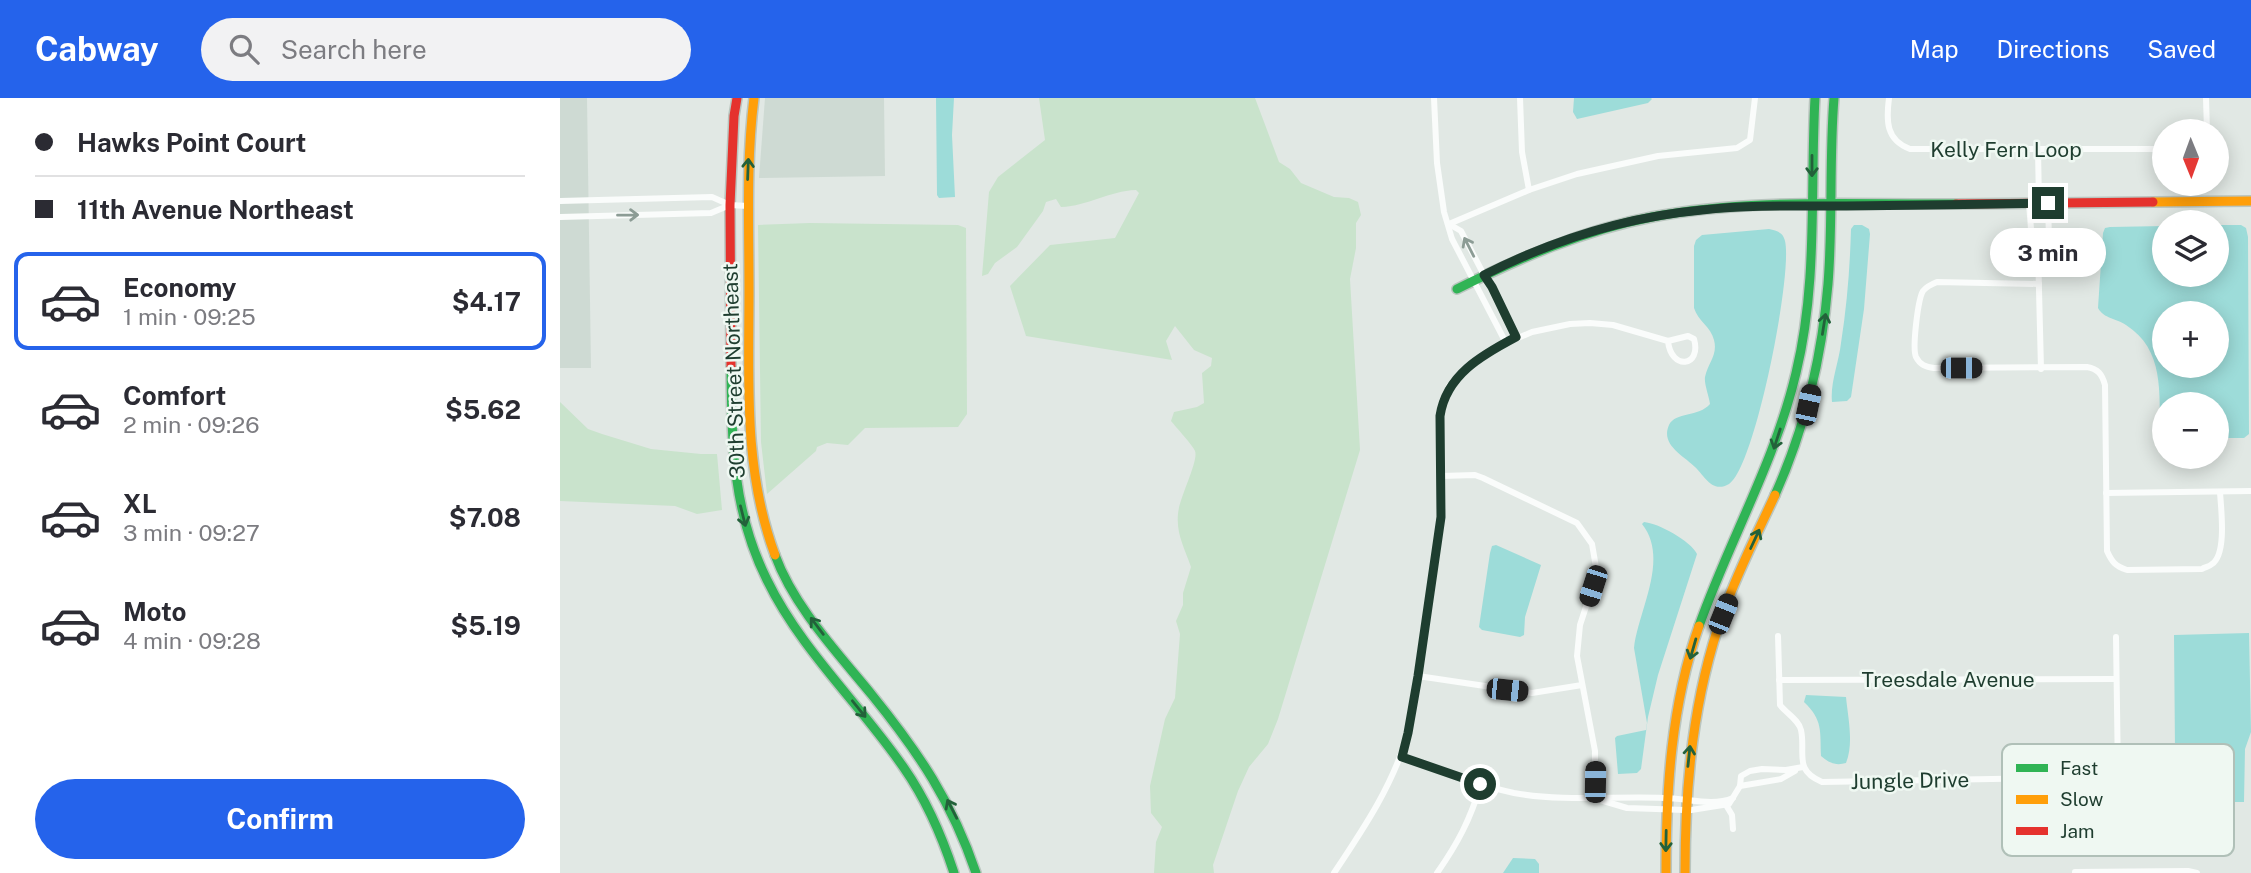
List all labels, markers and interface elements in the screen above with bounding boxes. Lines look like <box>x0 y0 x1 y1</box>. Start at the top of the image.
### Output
search box <box>201 18 691 81</box>
text: Cabway <box>35 30 159 68</box>
icon: search <box>225 30 263 68</box>
text: Search here <box>281 34 427 65</box>
text: Map <box>1910 35 1959 63</box>
text: Directions <box>1997 35 2109 63</box>
text: Saved <box>2147 35 2216 63</box>
north arrow <box>2152 119 2230 196</box>
map controls <box>2152 119 2229 469</box>
text: Hawks Point Court <box>77 127 306 158</box>
street label: Kelly Fern Loop <box>1930 137 2082 162</box>
one-way arrow <box>1805 154 1819 177</box>
one-way arrow <box>742 158 755 181</box>
route end <box>2032 187 2064 219</box>
text: 11th Avenue Northeast <box>77 194 354 225</box>
one-way arrow <box>616 208 639 222</box>
button: layers <box>2152 210 2229 287</box>
callout: 3 min <box>1990 228 2106 276</box>
one-way arrow <box>1462 237 1475 258</box>
text: 3 min <box>2018 239 2078 266</box>
street label: 30th Street Northeast <box>717 263 750 479</box>
icon: car <box>39 270 102 333</box>
text: Economy <box>123 272 236 303</box>
text: $4.17 <box>452 286 521 317</box>
button: + <box>2152 301 2229 378</box>
text: 1 min · 09:25 <box>123 303 256 330</box>
one-way arrow <box>1818 313 1831 336</box>
car <box>1941 358 1983 379</box>
icon: car <box>39 378 102 441</box>
text: Comfort <box>123 380 226 411</box>
car <box>1794 382 1823 428</box>
button: − <box>2152 392 2229 469</box>
text: $5.62 <box>445 394 521 425</box>
text: 2 min · 09:26 <box>123 411 260 438</box>
one-way arrow <box>1770 427 1783 449</box>
icon: car <box>39 486 102 549</box>
text: XL <box>123 488 157 519</box>
text: $7.08 <box>449 502 521 533</box>
one-way arrow <box>737 504 750 527</box>
text: 3 min · 09:27 <box>123 519 260 546</box>
one-way arrow <box>1749 529 1762 550</box>
car <box>1577 563 1610 609</box>
car <box>1706 591 1741 637</box>
icon: car <box>39 594 102 657</box>
text: Moto <box>123 596 186 627</box>
text: $5.19 <box>450 610 521 641</box>
one-way arrow <box>810 617 825 636</box>
text: 4 min · 09:28 <box>123 627 261 654</box>
one-way arrow <box>1685 638 1698 660</box>
street label: Treesdale Avenue <box>1861 667 2035 692</box>
car <box>1486 677 1529 703</box>
one-way arrow <box>851 699 866 718</box>
legend <box>2002 744 2234 856</box>
one-way arrow <box>1683 745 1696 768</box>
text: Fast <box>2060 757 2098 779</box>
car <box>1585 761 1606 803</box>
street label: Jungle Drive <box>1850 767 1970 794</box>
route start <box>1464 768 1496 800</box>
button: Confirm <box>35 779 525 859</box>
text: Slow <box>2060 788 2104 810</box>
one-way arrow <box>944 799 958 820</box>
text: Jam <box>2060 820 2094 842</box>
one-way arrow <box>1660 830 1673 853</box>

